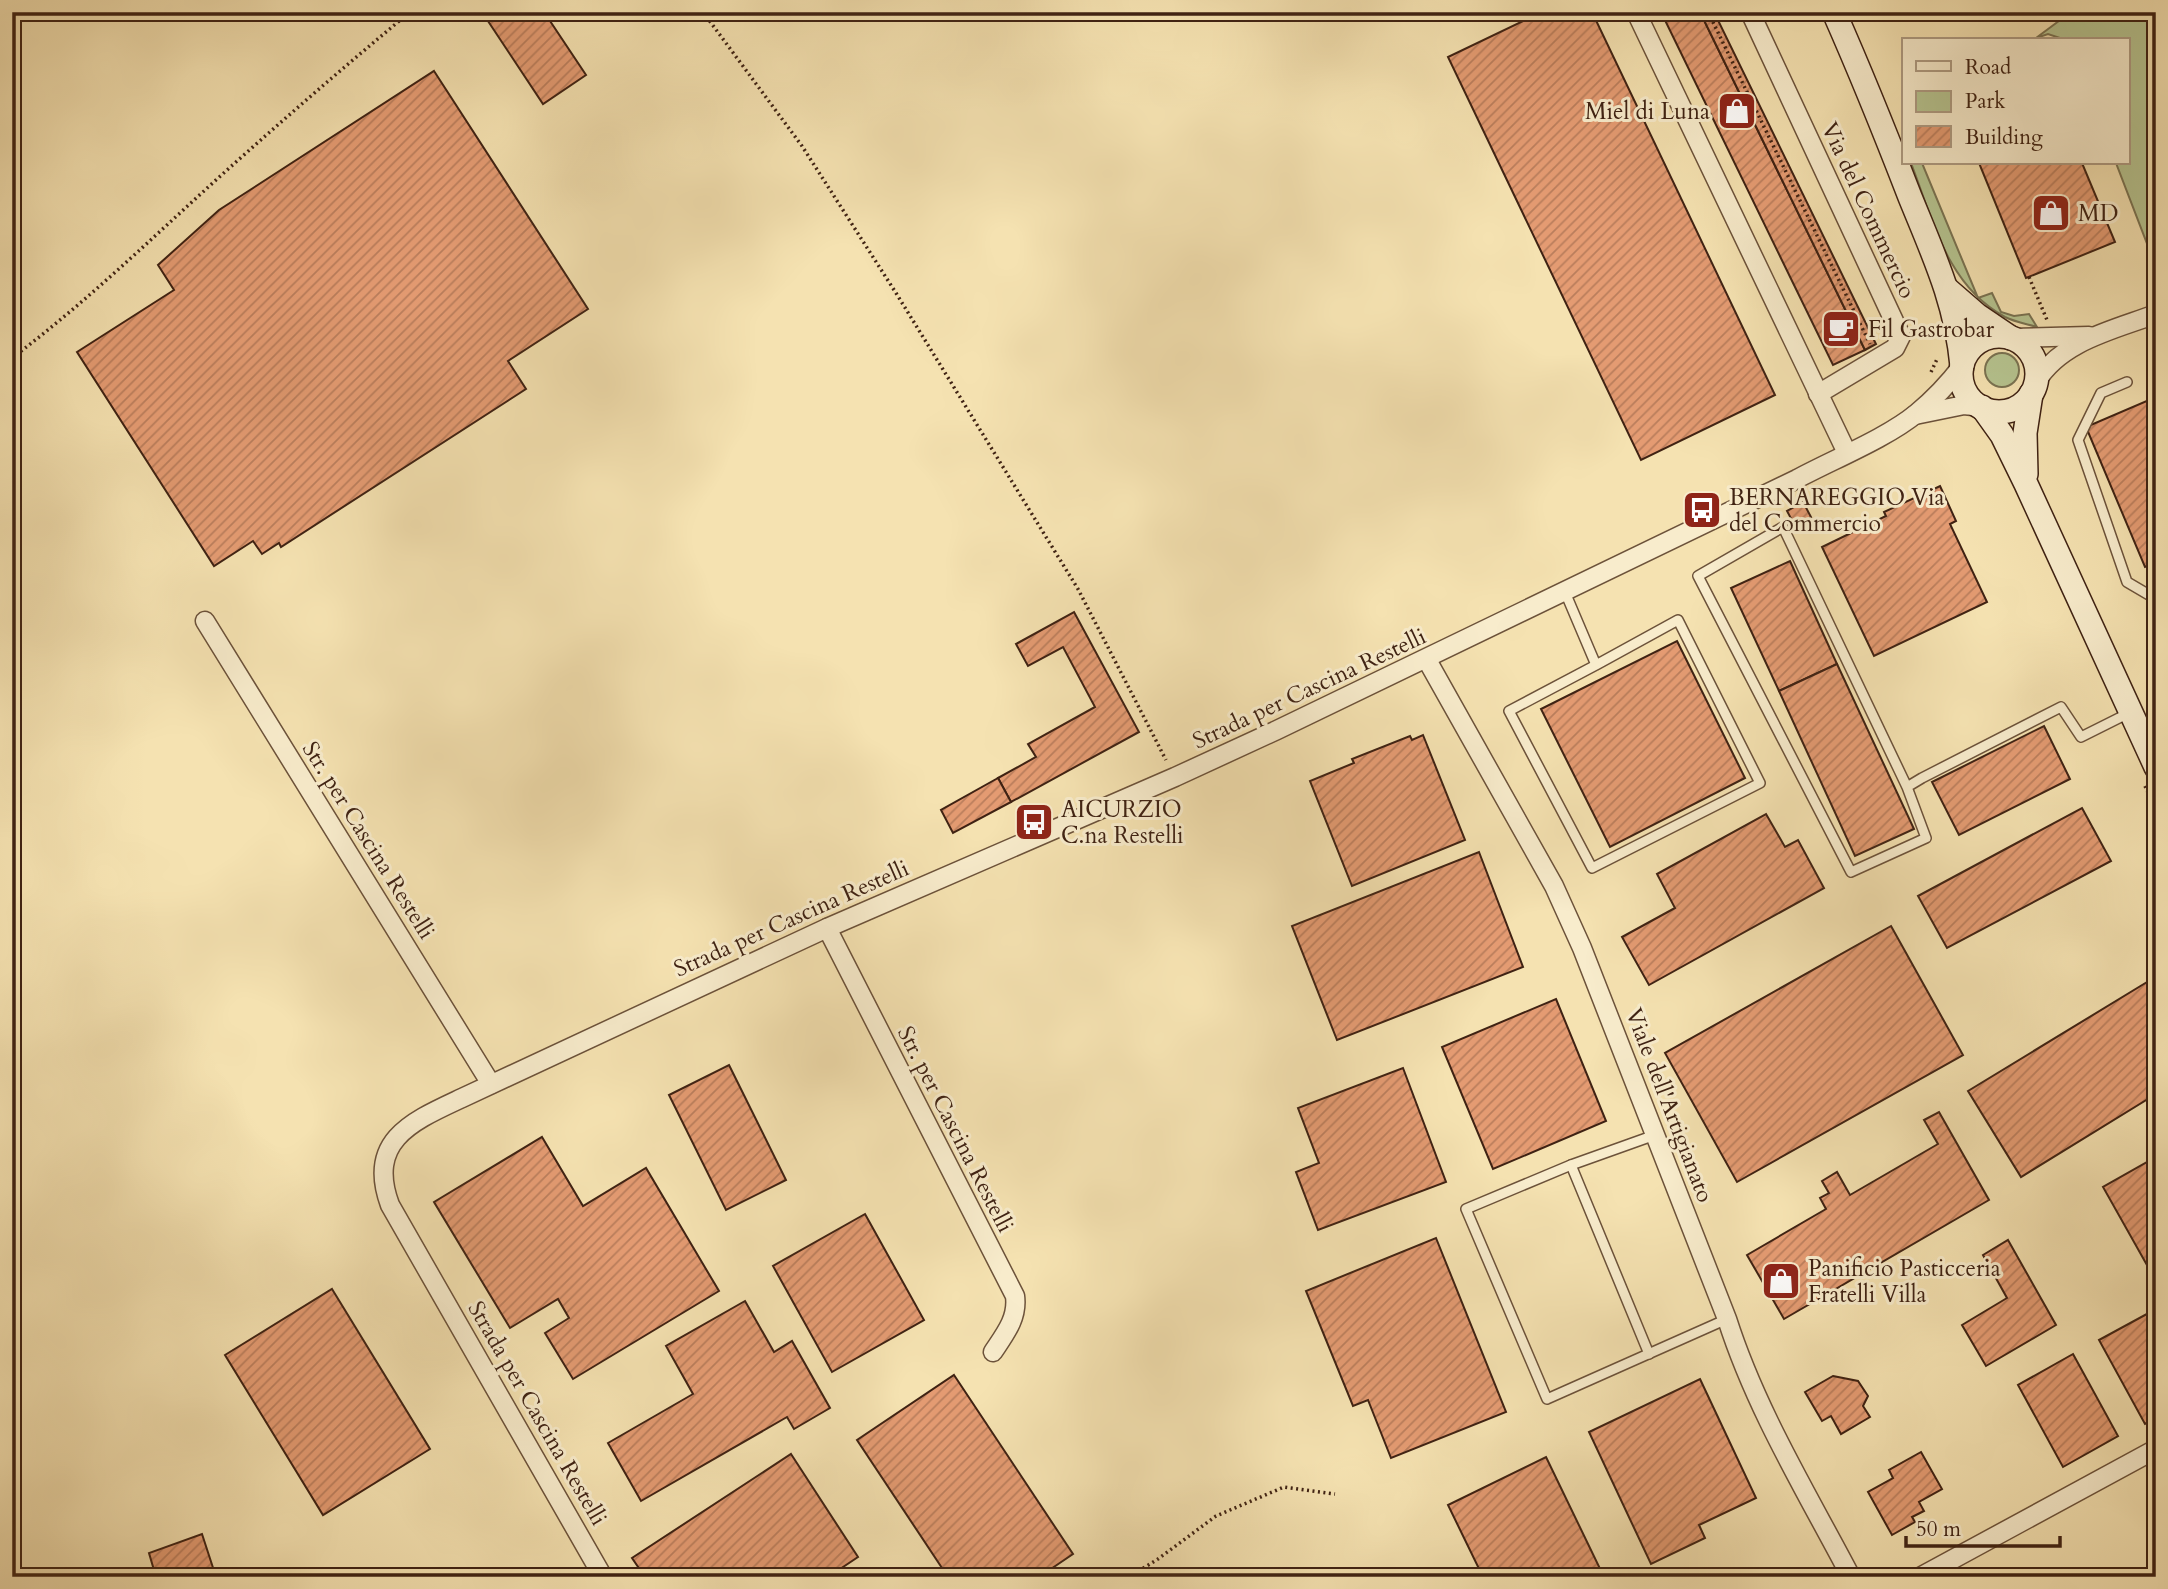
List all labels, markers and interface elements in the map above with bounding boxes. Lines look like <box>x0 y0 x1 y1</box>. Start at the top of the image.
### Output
legend <box>1902 38 2130 164</box>
text: Road <box>1965 53 2011 82</box>
text: Park <box>1965 87 2006 116</box>
shop icon: Miel di Luna <box>1716 90 1758 132</box>
place label: Miel di Luna <box>1585 96 1710 127</box>
street label: Via del Commercio <box>1814 117 1923 303</box>
text: Building <box>1965 123 2043 152</box>
shop icon: MD <box>2030 192 2072 234</box>
place label: MD <box>2078 198 2118 229</box>
cafe icon: Fil Gastrobar <box>1820 308 1862 350</box>
place label: Fil Gastrobar <box>1868 314 1995 345</box>
place label: BERNAREGGIO Via del Commercio <box>1729 482 1945 539</box>
bus stop icon: BERNAREGGIO Via del Commercio <box>1681 489 1723 531</box>
street label: Strada per Cascina Restelli <box>1188 621 1431 756</box>
street label: Str. per Cascina Restelli <box>295 735 442 945</box>
place label: AICURZIO C.na Restelli <box>1061 794 1184 851</box>
bus stop icon: AICURZIO C.na Restelli <box>1013 801 1055 843</box>
street label: Strada per Cascina Restelli <box>669 853 914 984</box>
street label: Viale dell'Artigianato <box>1618 1004 1721 1207</box>
street label: Str. per Cascina Restelli <box>890 1021 1021 1238</box>
place label: Panificio Pasticceria Fratelli Villa <box>1808 1253 2001 1310</box>
shop icon: Panificio Pasticceria Fratelli Villa <box>1760 1260 1802 1302</box>
street label: Strada per Cascina Restelli <box>461 1295 615 1531</box>
scale bar <box>1906 1505 2060 1549</box>
text: 50 m <box>1916 1515 1961 1544</box>

